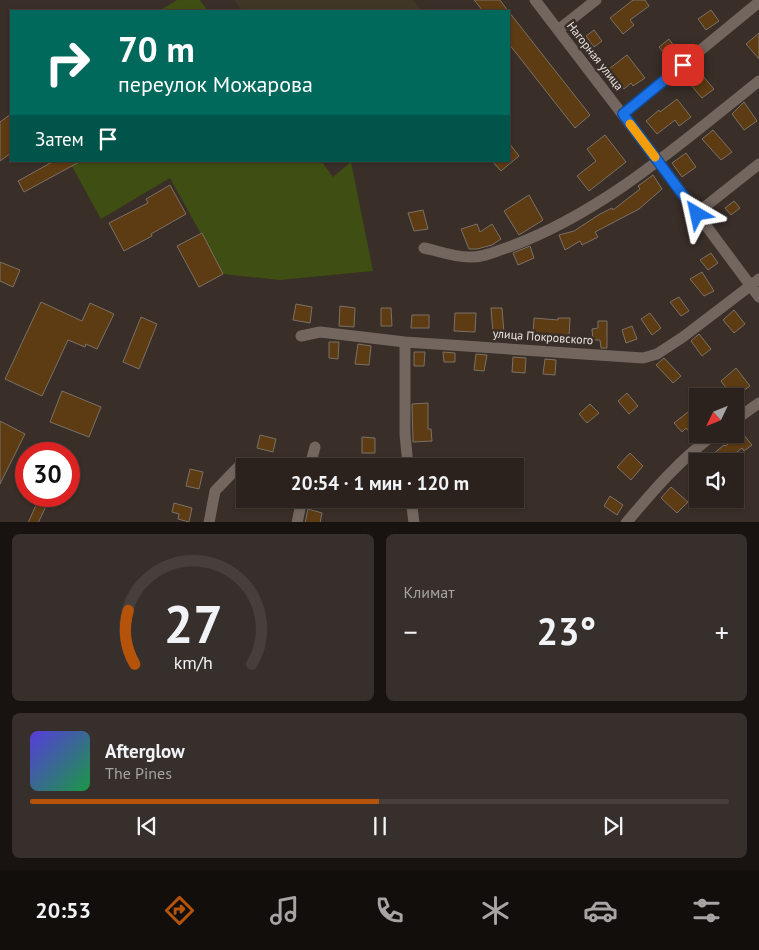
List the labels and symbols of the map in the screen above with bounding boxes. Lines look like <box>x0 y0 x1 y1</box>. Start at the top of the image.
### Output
street label: Нагорная улица <box>564 18 627 93</box>
pin <box>662 44 704 86</box>
position arrow <box>670 187 722 239</box>
street label: улица Покровского <box>492 326 594 348</box>
north arrow <box>689 388 744 442</box>
speed limit sign: 30 <box>15 442 80 507</box>

